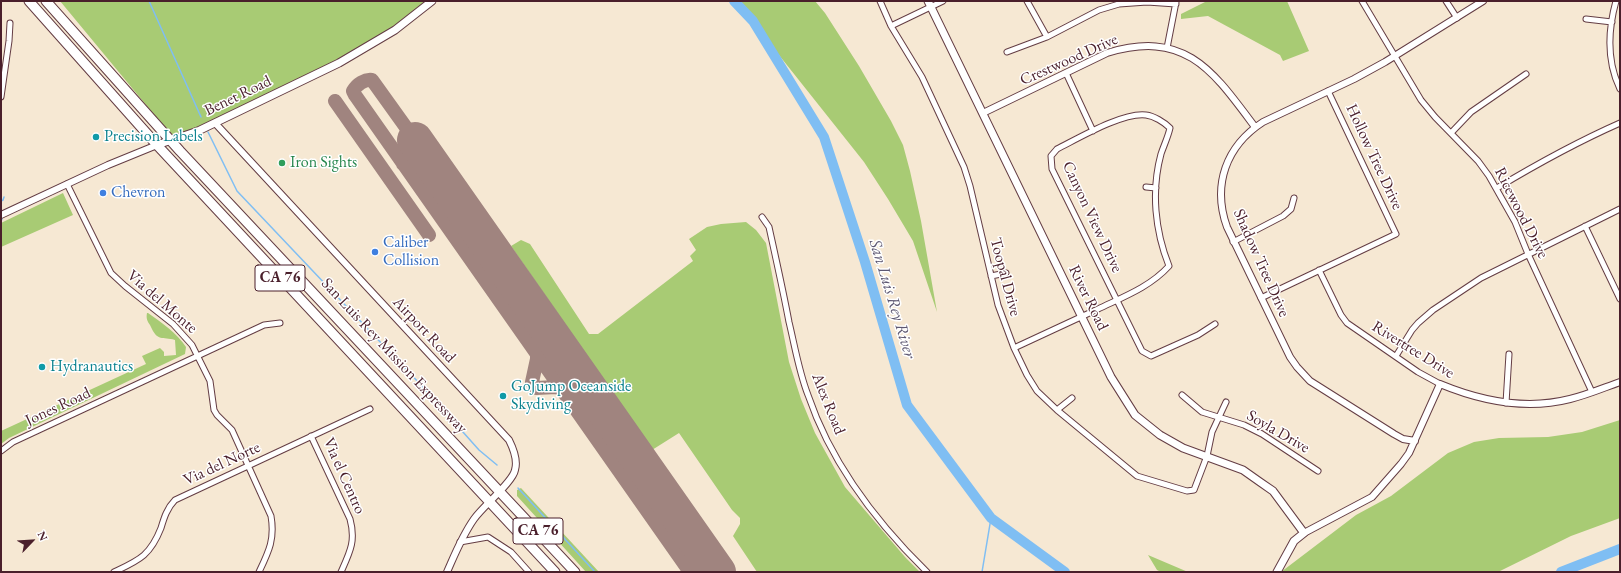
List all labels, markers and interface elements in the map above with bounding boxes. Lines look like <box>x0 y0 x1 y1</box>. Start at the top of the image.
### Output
street label: Crestwood Drive <box>1017 30 1121 90</box>
street label: Benet Road <box>201 72 275 120</box>
street label: Hollow Tree Drive <box>1341 101 1407 213</box>
place label: Precision Labels <box>104 127 203 147</box>
marker: Precision Labels <box>91 132 101 142</box>
place label: Iron Sights <box>290 153 357 173</box>
marker: Iron Sights <box>277 158 287 168</box>
street label: Canyon View Drive <box>1058 158 1126 276</box>
street label: Ricewood Drive <box>1490 164 1552 262</box>
place label: Chevron <box>111 183 166 203</box>
marker: Chevron <box>98 188 108 198</box>
street label: Shadow Tree Drive <box>1229 206 1293 320</box>
place label: Caliber Collision <box>383 233 439 271</box>
street label: Toopal Drive <box>985 236 1025 318</box>
water label: San Luis Rey River <box>864 237 920 361</box>
marker: Caliber Collision <box>370 247 380 257</box>
street label: River Road <box>1064 262 1112 334</box>
road number: CA 76 <box>255 265 305 291</box>
street label: Via del Monte <box>123 266 201 338</box>
street label: San Luis Rey Mission Expressway <box>317 274 471 438</box>
street label: Airport Road <box>388 293 460 367</box>
street label: Rivertree Drive <box>1368 317 1458 383</box>
place label: Hydranautics <box>50 357 133 377</box>
marker: Hydranautics <box>37 362 47 372</box>
street label: Alex Road <box>807 371 849 437</box>
place label: GoJump Oceanside Skydiving <box>511 377 631 415</box>
street label: Jones Road <box>22 384 94 430</box>
marker: GoJump Oceanside Skydiving <box>498 391 508 401</box>
street label: Soyla Drive <box>1243 406 1313 458</box>
street label: Via el Centro <box>319 435 369 517</box>
street label: Via del Norte <box>181 438 263 490</box>
road number: CA 76 <box>513 518 563 544</box>
north arrow <box>12 521 52 561</box>
text: N <box>35 529 51 543</box>

